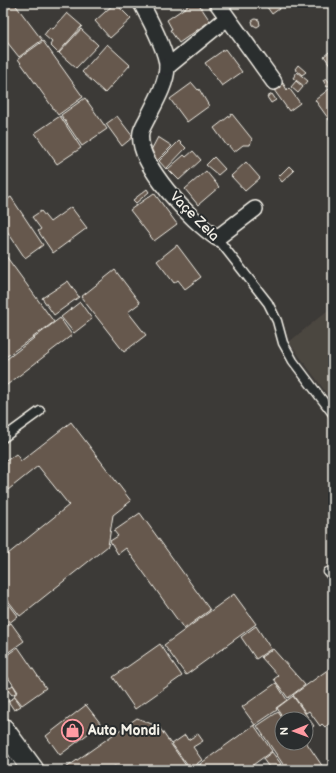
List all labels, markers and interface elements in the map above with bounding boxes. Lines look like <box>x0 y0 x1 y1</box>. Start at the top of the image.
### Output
street label: Vaçe Zela <box>166 188 223 245</box>
north arrow <box>274 711 314 751</box>
shop icon: Auto Mondi <box>60 717 86 743</box>
place label: Auto Mondi <box>87 722 160 739</box>
text: N <box>278 727 291 735</box>

